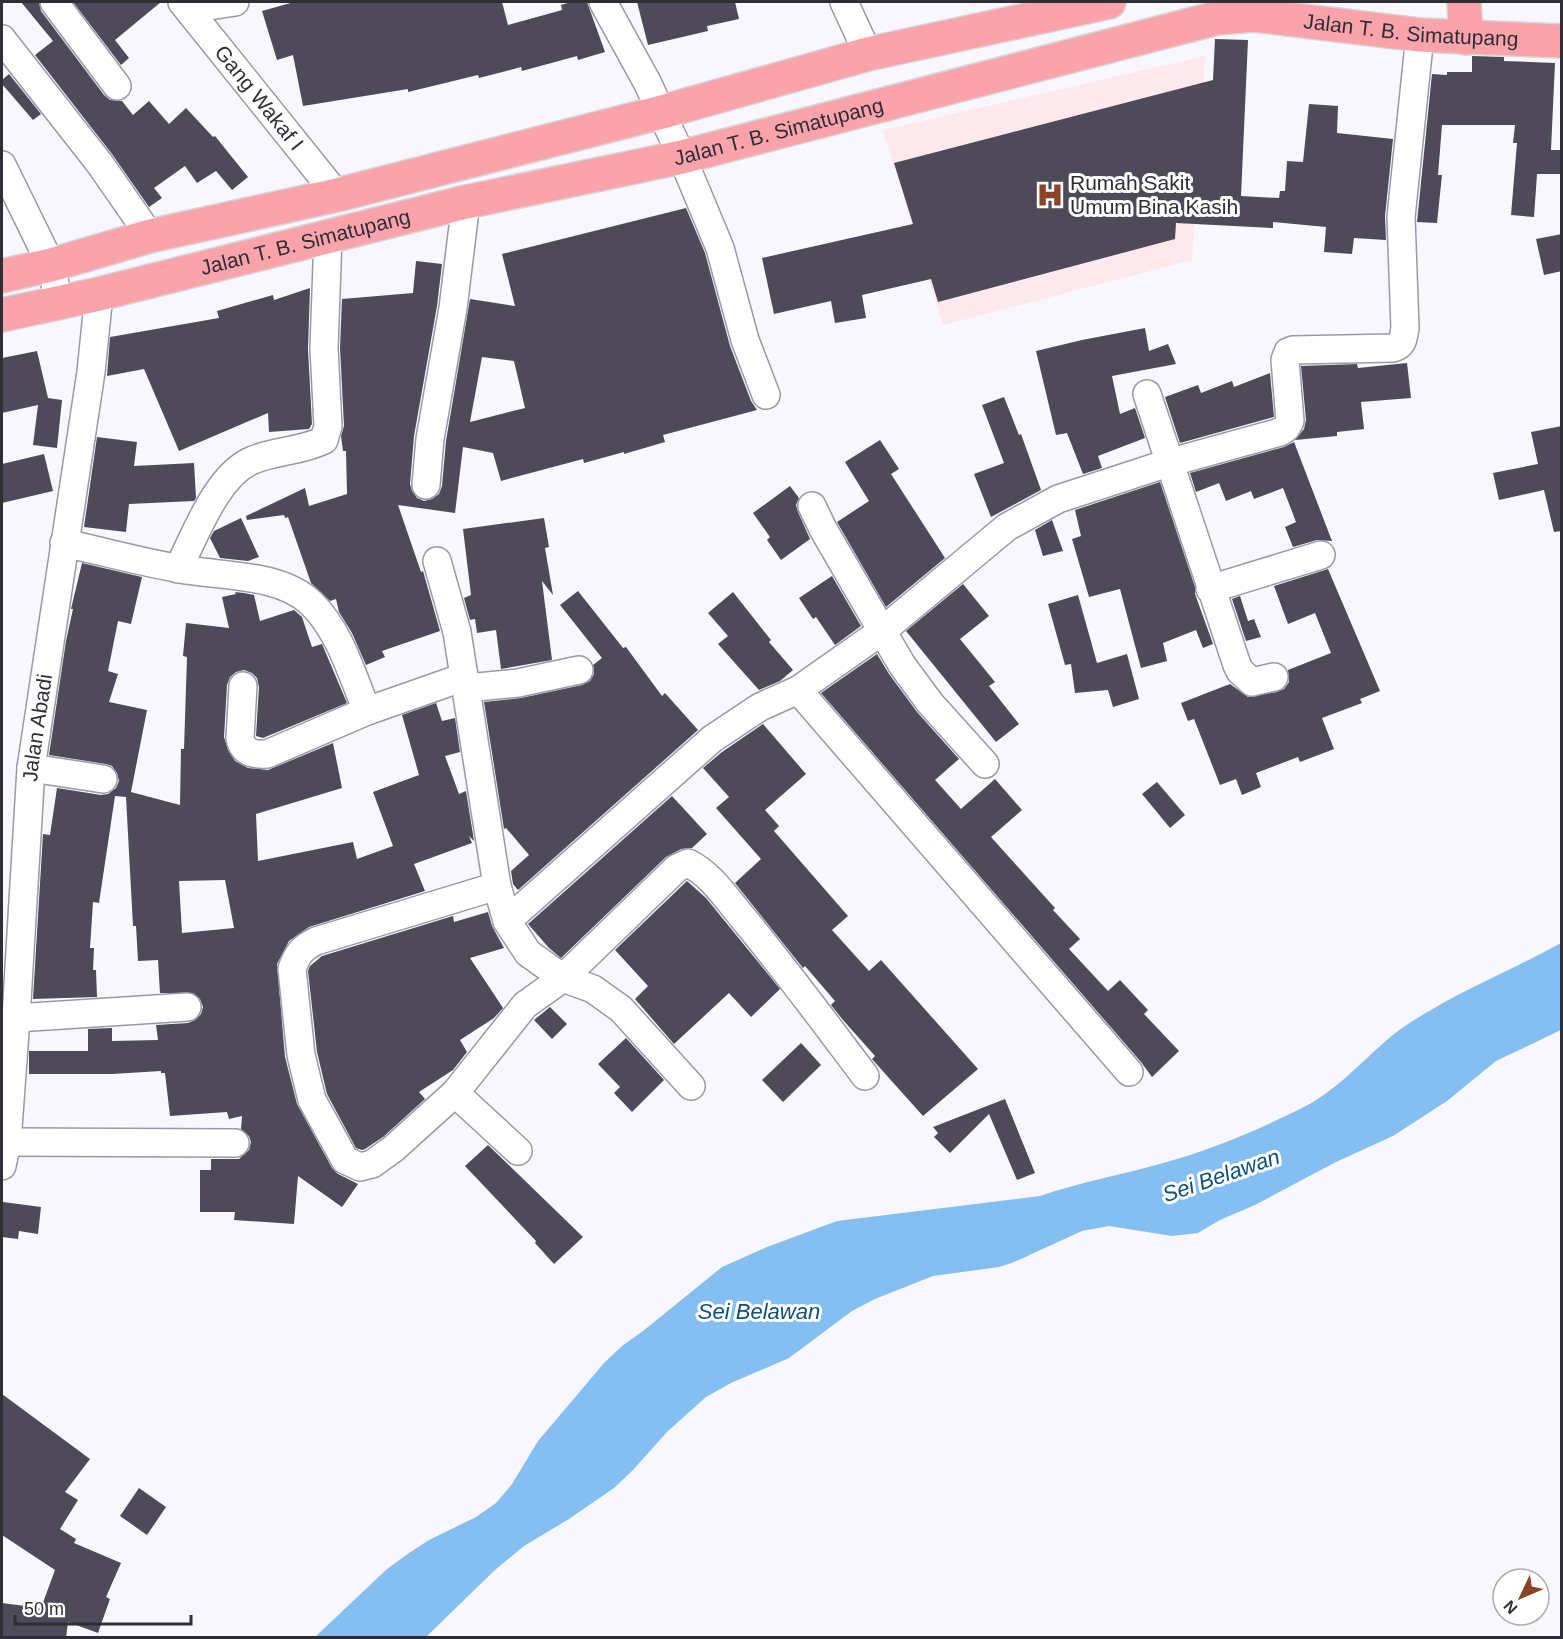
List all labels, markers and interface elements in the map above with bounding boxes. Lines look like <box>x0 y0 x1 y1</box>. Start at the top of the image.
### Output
street label: Jalan T. B. Simatupang <box>1302 9 1519 50</box>
street label: Gang Wakaf I <box>210 41 308 155</box>
street label: Jalan T. B. Simatupang <box>672 93 886 169</box>
place label: Rumah Sakit Umum Bina Kasih <box>1070 171 1238 218</box>
hospital icon: Rumah Sakit Umum Bina Kasih <box>1035 180 1065 210</box>
street label: Jalan T. B. Simatupang <box>198 204 413 279</box>
street label: Jalan Abadi <box>18 672 56 782</box>
water label: Sei Belawan <box>1159 1144 1283 1207</box>
water label: Sei Belawan <box>698 1299 820 1324</box>
north arrow <box>1491 1567 1551 1627</box>
scale bar <box>15 1588 190 1626</box>
text: N <box>1500 1597 1521 1617</box>
text: 50 m <box>24 1599 64 1619</box>

